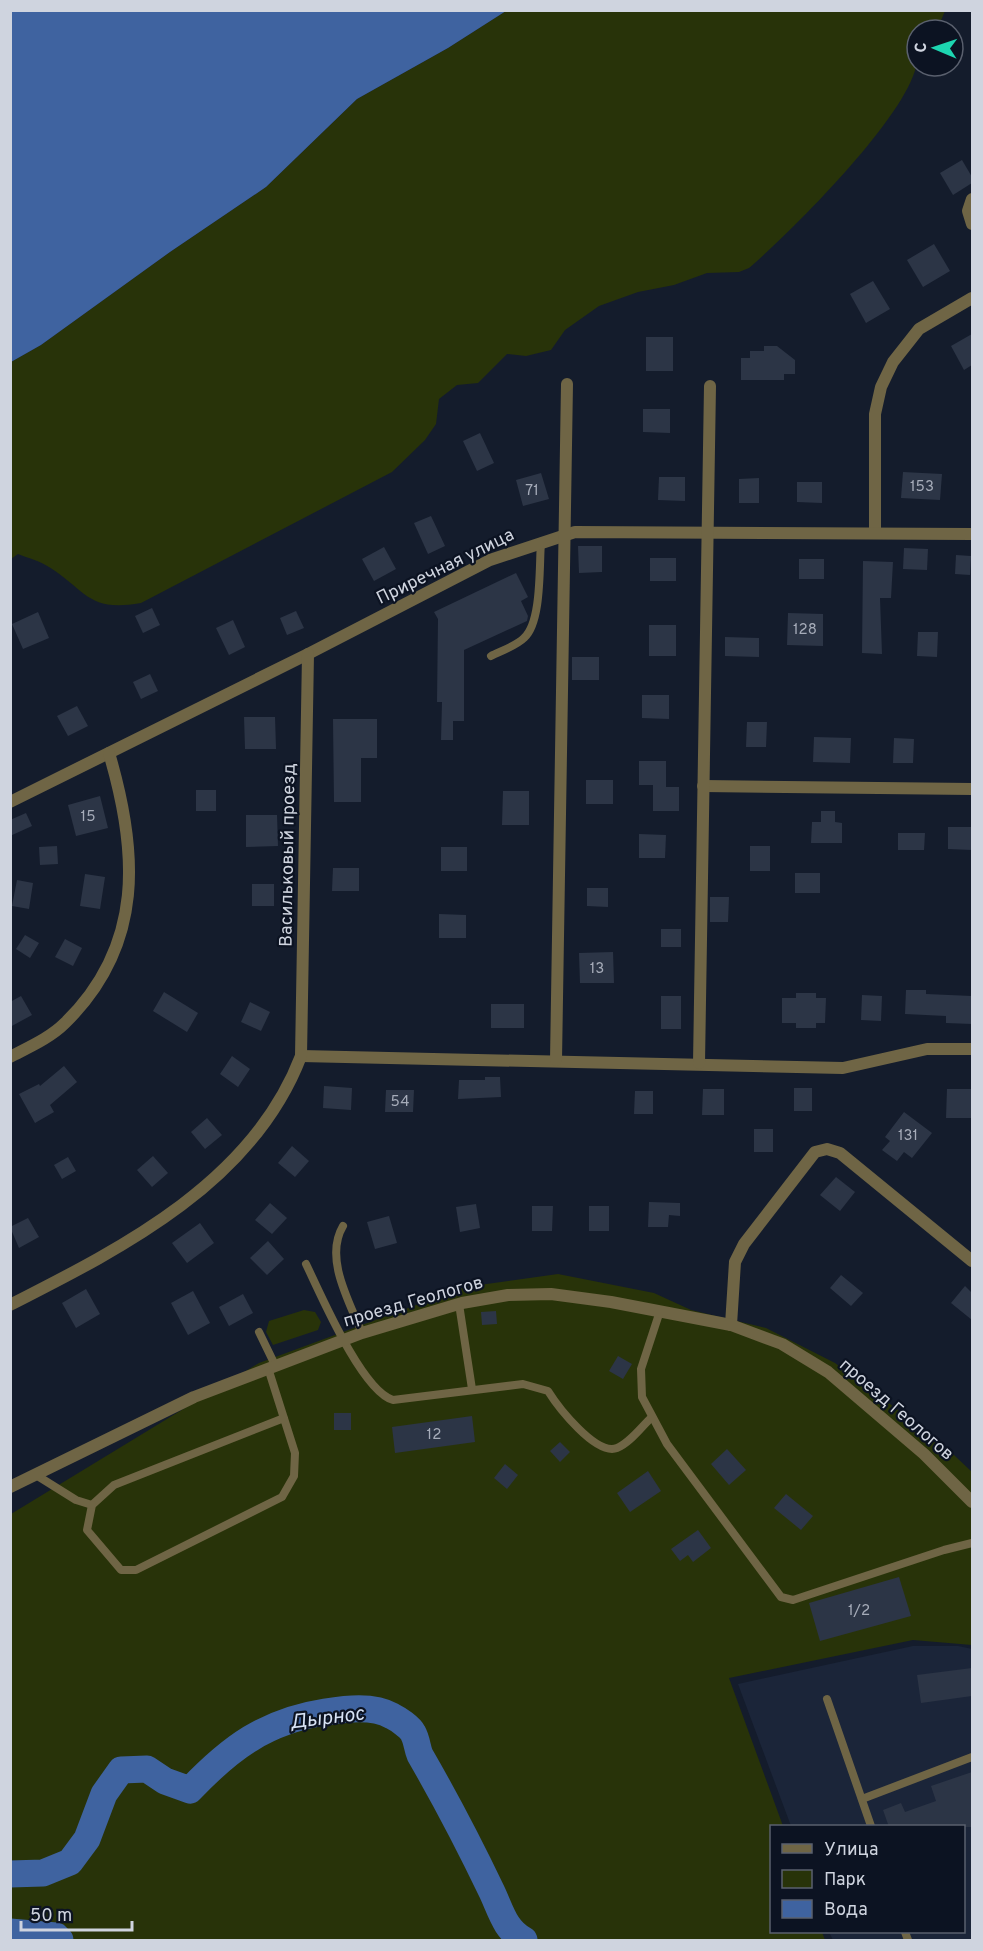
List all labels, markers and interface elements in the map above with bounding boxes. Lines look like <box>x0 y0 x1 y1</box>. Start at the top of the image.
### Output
north arrow <box>905 18 965 78</box>
text: С <box>912 42 932 53</box>
house number: 153 <box>910 478 934 497</box>
house number: 71 <box>525 482 539 501</box>
street label: Приречная улица <box>373 524 518 611</box>
house number: 128 <box>793 621 817 640</box>
street label: Васильковый проезд <box>275 763 302 947</box>
house number: 15 <box>81 808 95 827</box>
house number: 13 <box>590 960 604 979</box>
house number: 54 <box>391 1093 409 1112</box>
house number: 131 <box>898 1127 918 1146</box>
street label: проезд Геологов <box>341 1271 486 1333</box>
street label: проезд Геологов <box>834 1354 958 1466</box>
house number: 12 <box>427 1426 441 1445</box>
house number: 1/2 <box>848 1602 870 1621</box>
water label: Дырнос <box>289 1702 366 1736</box>
legend <box>770 1825 965 1933</box>
text: Улица <box>824 1839 878 1862</box>
text: Парк <box>824 1869 866 1892</box>
scale bar <box>21 1894 132 1932</box>
text: Вода <box>824 1899 868 1922</box>
text: 50 m <box>30 1905 72 1928</box>

